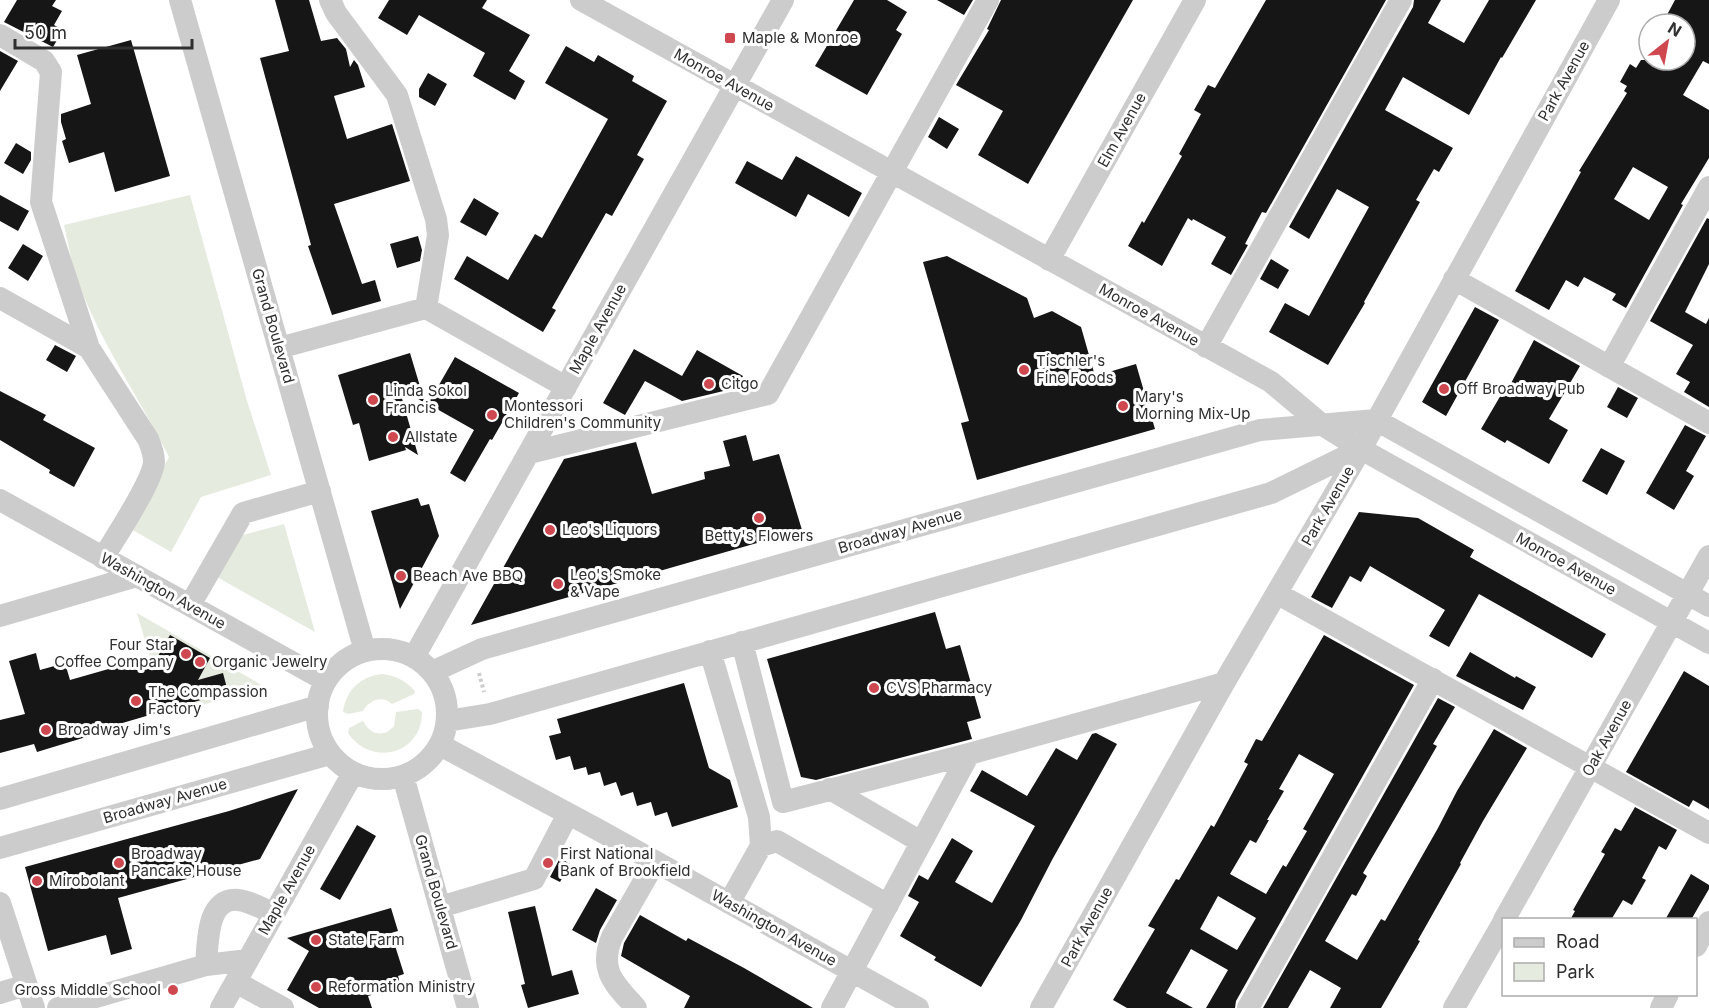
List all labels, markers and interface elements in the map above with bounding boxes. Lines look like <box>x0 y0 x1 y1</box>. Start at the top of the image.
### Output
scale bar <box>15 12 192 50</box>
north arrow <box>1637 12 1697 72</box>
text: N <box>1664 17 1685 41</box>
text: 50 m <box>24 22 67 43</box>
place label: Maple & Monroe <box>742 28 858 47</box>
marker: Maple & Monroe <box>723 31 737 45</box>
street label: Park Avenue <box>1534 37 1593 124</box>
street label: Monroe Avenue <box>671 44 778 115</box>
street label: Elm Avenue <box>1093 89 1150 171</box>
street label: Grand Boulevard <box>248 266 299 386</box>
street label: Monroe Avenue <box>1096 279 1203 350</box>
street label: Maple Avenue <box>565 280 630 377</box>
place label: Tischler's Fine Foods <box>1036 351 1114 387</box>
marker: Tischler's Fine Foods <box>1017 363 1031 377</box>
place label: Citgo <box>721 374 759 393</box>
marker: Citgo <box>702 377 716 391</box>
place label: Off Broadway Pub <box>1456 379 1585 398</box>
place label: Linda Sokol Francis <box>385 381 467 417</box>
marker: Off Broadway Pub <box>1437 382 1451 396</box>
place label: Mary's Morning Mix-Up <box>1135 387 1250 423</box>
marker: Linda Sokol Francis <box>366 393 380 407</box>
place label: Montessori Children's Community <box>504 396 662 432</box>
marker: Mary's Morning Mix-Up <box>1116 399 1130 413</box>
marker: Montessori Children's Community <box>485 408 499 422</box>
place label: Allstate <box>405 427 457 446</box>
marker: Allstate <box>386 430 400 444</box>
street label: Park Avenue <box>1297 462 1358 549</box>
street label: Broadway Avenue <box>836 504 964 557</box>
marker: Betty's Flowers <box>752 511 766 525</box>
place label: Leo's Liquors <box>562 520 657 539</box>
marker: Leo's Liquors <box>543 523 557 537</box>
place label: Betty's Flowers <box>705 526 814 545</box>
street label: Monroe Avenue <box>1513 528 1620 599</box>
street label: Washington Avenue <box>97 548 229 633</box>
place label: Leo's Smoke & Vape <box>570 565 661 601</box>
place label: Beach Ave BBQ <box>413 566 523 585</box>
marker: Beach Ave BBQ <box>394 569 408 583</box>
marker: Leo's Smoke & Vape <box>551 577 565 591</box>
place label: Four Star Coffee Company <box>54 635 175 671</box>
marker: Four Star Coffee Company <box>179 647 193 661</box>
place label: Organic Jewelry <box>212 652 328 671</box>
marker: Organic Jewelry <box>193 655 207 669</box>
place label: CVS Pharmacy <box>886 678 993 697</box>
marker: CVS Pharmacy <box>867 681 881 695</box>
place label: The Compassion Factory <box>148 682 268 718</box>
marker: The Compassion Factory <box>129 694 143 708</box>
street label: Oak Avenue <box>1578 696 1635 780</box>
place label: Broadway Jim's <box>58 720 171 739</box>
marker: Broadway Jim's <box>39 723 53 737</box>
street label: Broadway Avenue <box>101 774 229 827</box>
street label: Grand Boulevard <box>411 832 462 952</box>
street label: Maple Avenue <box>254 841 319 938</box>
place label: Broadway Pancake House <box>131 844 242 880</box>
place label: First National Bank of Brookfield <box>560 844 691 880</box>
marker: Broadway Pancake House <box>112 856 126 870</box>
marker: First National Bank of Brookfield <box>541 856 555 870</box>
place label: Mirobolant <box>49 871 125 890</box>
marker: Mirobolant <box>30 874 44 888</box>
street label: Park Avenue <box>1057 883 1116 970</box>
street label: Washington Avenue <box>708 885 840 970</box>
legend <box>1502 918 1697 996</box>
place label: State Farm <box>328 930 405 949</box>
text: Road <box>1556 931 1599 952</box>
marker: State Farm <box>309 933 323 947</box>
text: Park <box>1556 961 1595 982</box>
place label: Reformation Ministry <box>328 977 476 996</box>
place label: Gross Middle School <box>15 980 161 999</box>
marker: Reformation Ministry <box>309 980 323 994</box>
marker: Gross Middle School <box>166 983 180 997</box>

